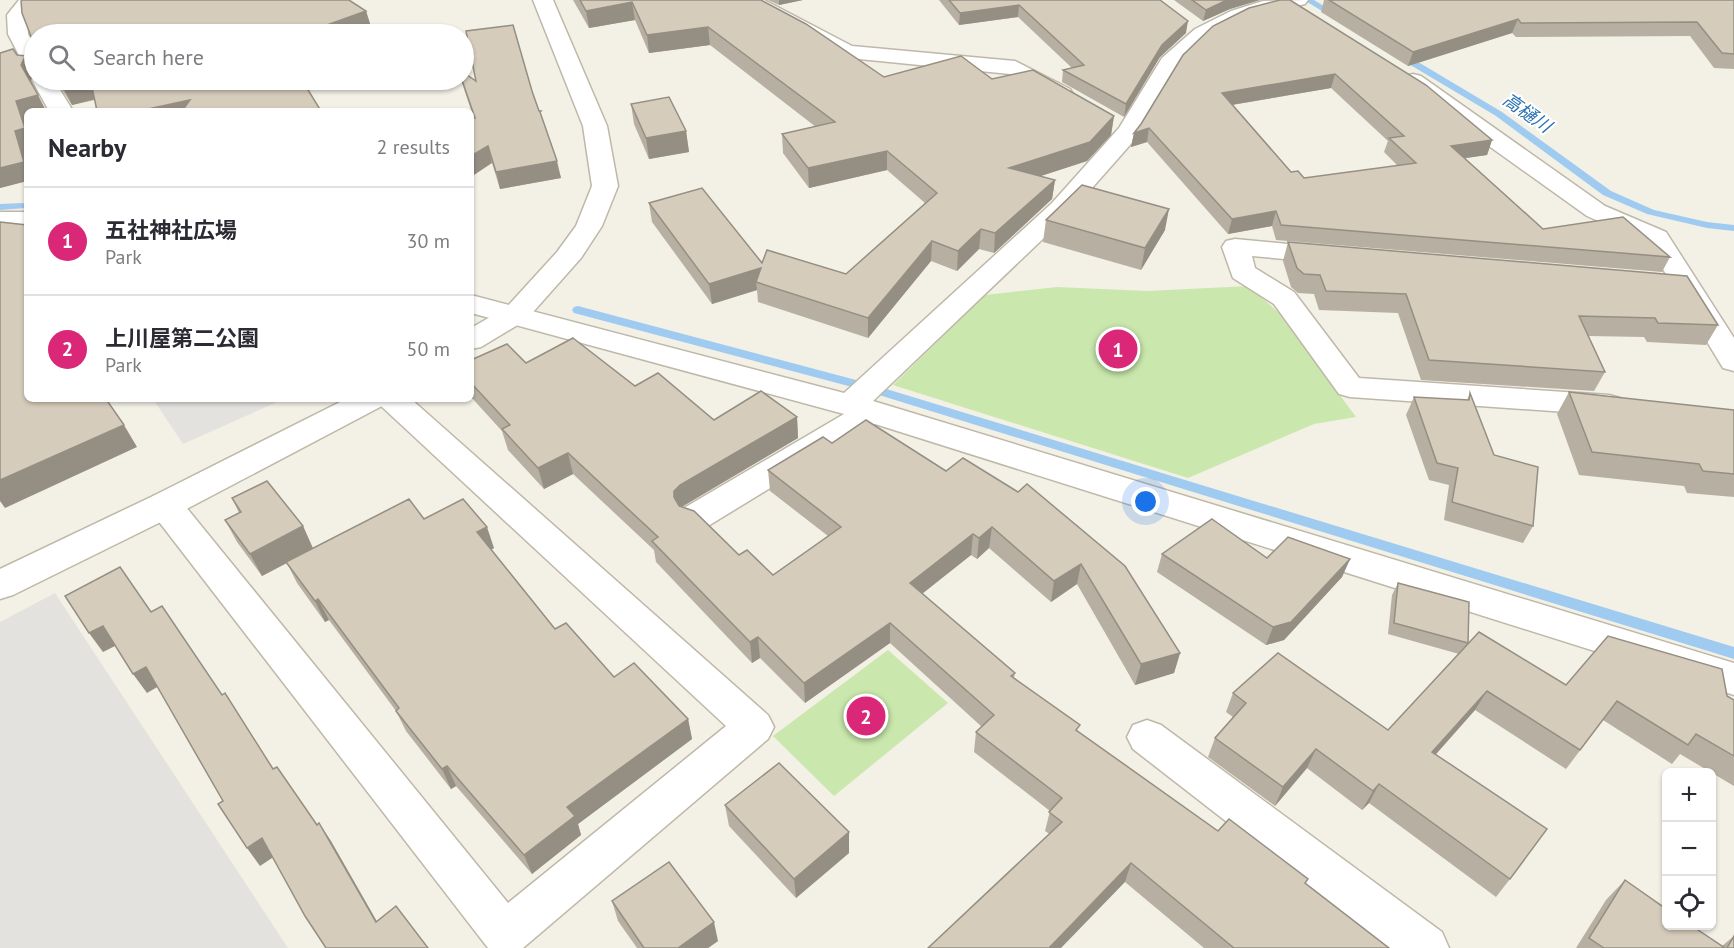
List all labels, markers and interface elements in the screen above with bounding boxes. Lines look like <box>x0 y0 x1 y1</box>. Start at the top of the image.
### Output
search box <box>24 24 474 90</box>
icon: search <box>45 41 78 74</box>
text: Search here <box>93 43 204 71</box>
water label: 高樋川 <box>1499 88 1558 139</box>
text: Nearby <box>48 131 126 164</box>
text: 2 results <box>377 134 450 160</box>
text: 五社神社広場 <box>105 216 237 244</box>
text: 1 <box>62 228 73 254</box>
text: 30 m <box>407 228 450 254</box>
text: Park <box>105 244 142 270</box>
text: 上川屋第二公園 <box>105 324 259 352</box>
pin: 1 <box>1098 326 1138 372</box>
text: 2 <box>62 336 73 362</box>
text: 50 m <box>407 336 450 362</box>
text: Park <box>105 352 142 378</box>
your location <box>1131 487 1160 516</box>
pin: 2 <box>846 694 886 738</box>
map controls <box>1662 768 1716 930</box>
button: + <box>1662 768 1716 822</box>
button: − <box>1662 822 1716 876</box>
button: locate <box>1662 876 1716 930</box>

